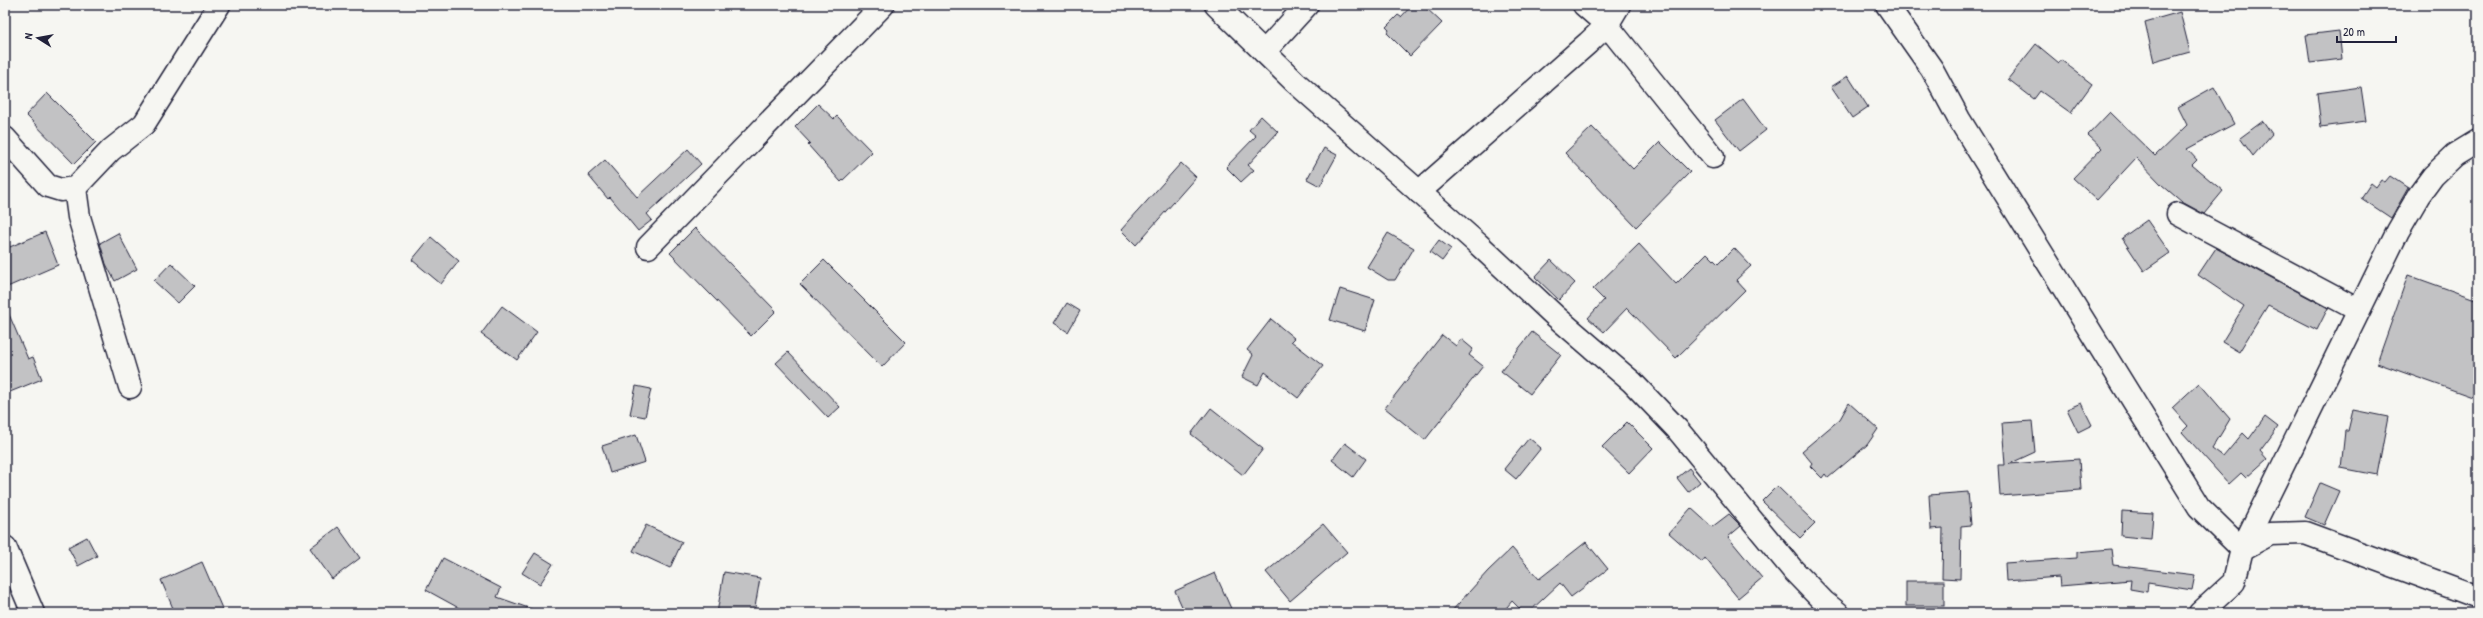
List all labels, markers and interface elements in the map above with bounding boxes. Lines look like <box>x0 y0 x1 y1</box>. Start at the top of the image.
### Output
north arrow <box>18 18 58 58</box>
scale bar <box>2337 18 2396 44</box>
text: 20 m <box>2343 23 2365 40</box>
text: N <box>21 32 36 40</box>

